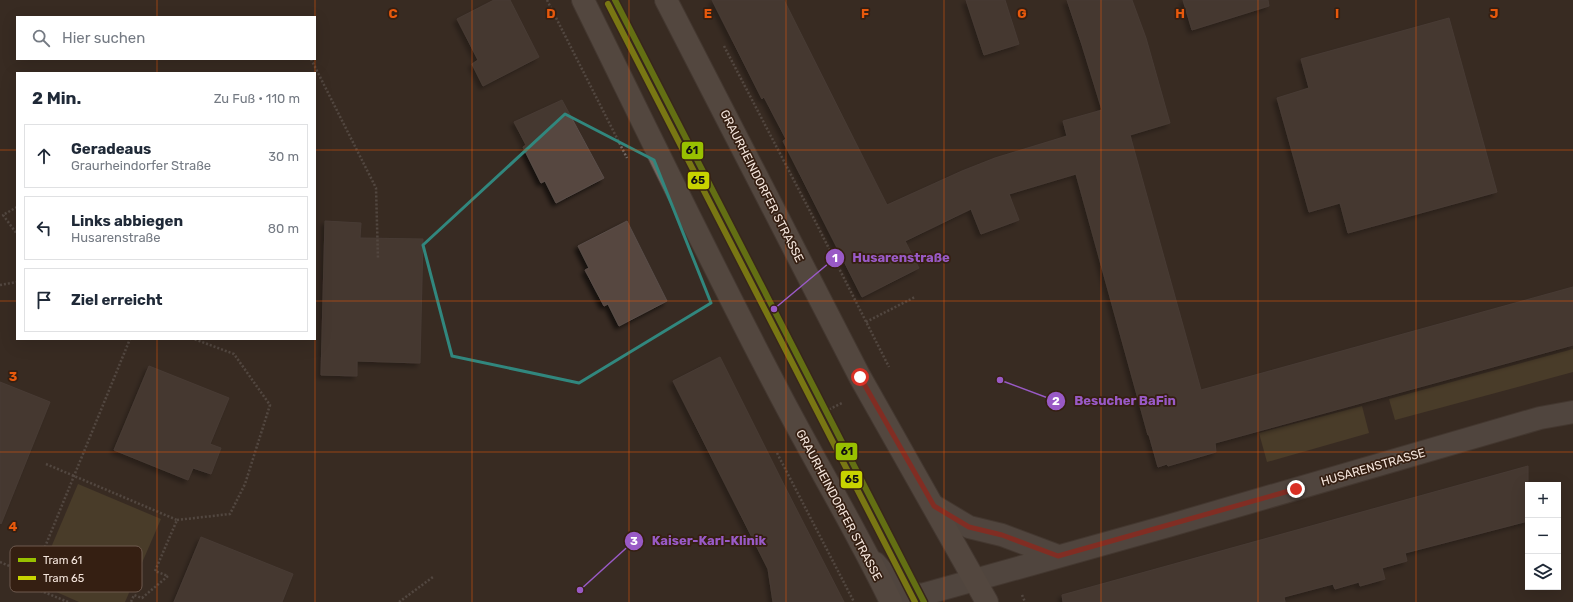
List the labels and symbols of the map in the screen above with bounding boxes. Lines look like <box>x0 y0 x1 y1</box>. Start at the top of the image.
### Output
text: C <box>388 6 398 21</box>
text: D <box>546 6 556 21</box>
text: E <box>704 6 712 21</box>
text: F <box>861 6 869 21</box>
text: G <box>1017 6 1027 21</box>
text: H <box>1175 6 1185 21</box>
text: I <box>1335 6 1339 21</box>
text: J <box>1490 6 1498 21</box>
street label: GRAURHEINDORFER STRASSE <box>717 107 807 265</box>
line badge: 61 <box>681 141 704 160</box>
text: 61 <box>686 144 698 157</box>
line badge: 65 <box>687 171 710 190</box>
text: 65 <box>691 174 705 187</box>
callout: Husarenstraße <box>825 245 958 270</box>
text: Husarenstraße <box>852 250 950 265</box>
text: 1 <box>832 251 838 265</box>
route start <box>851 368 869 386</box>
text: 3 <box>9 369 18 384</box>
callout: Besucher BaFin <box>1046 388 1184 413</box>
text: Besucher BaFin <box>1074 393 1176 408</box>
text: 2 <box>1052 394 1060 408</box>
street label: GRAURHEINDORFER STRASSE <box>793 427 885 583</box>
line badge: 61 <box>835 442 858 461</box>
text: 61 <box>841 445 853 458</box>
street label: HUSARENSTRASSE <box>1319 445 1427 489</box>
line badge: 65 <box>840 470 863 489</box>
text: 65 <box>845 473 859 486</box>
route end <box>1287 480 1305 498</box>
text: 4 <box>9 519 18 534</box>
callout: Kaiser-Karl-Klinik <box>624 528 775 553</box>
text: Kaiser-Karl-Klinik <box>652 533 767 548</box>
text: 3 <box>630 534 638 548</box>
legend <box>10 546 142 592</box>
text: Tram 61 <box>43 554 82 567</box>
text: Tram 65 <box>43 572 85 585</box>

